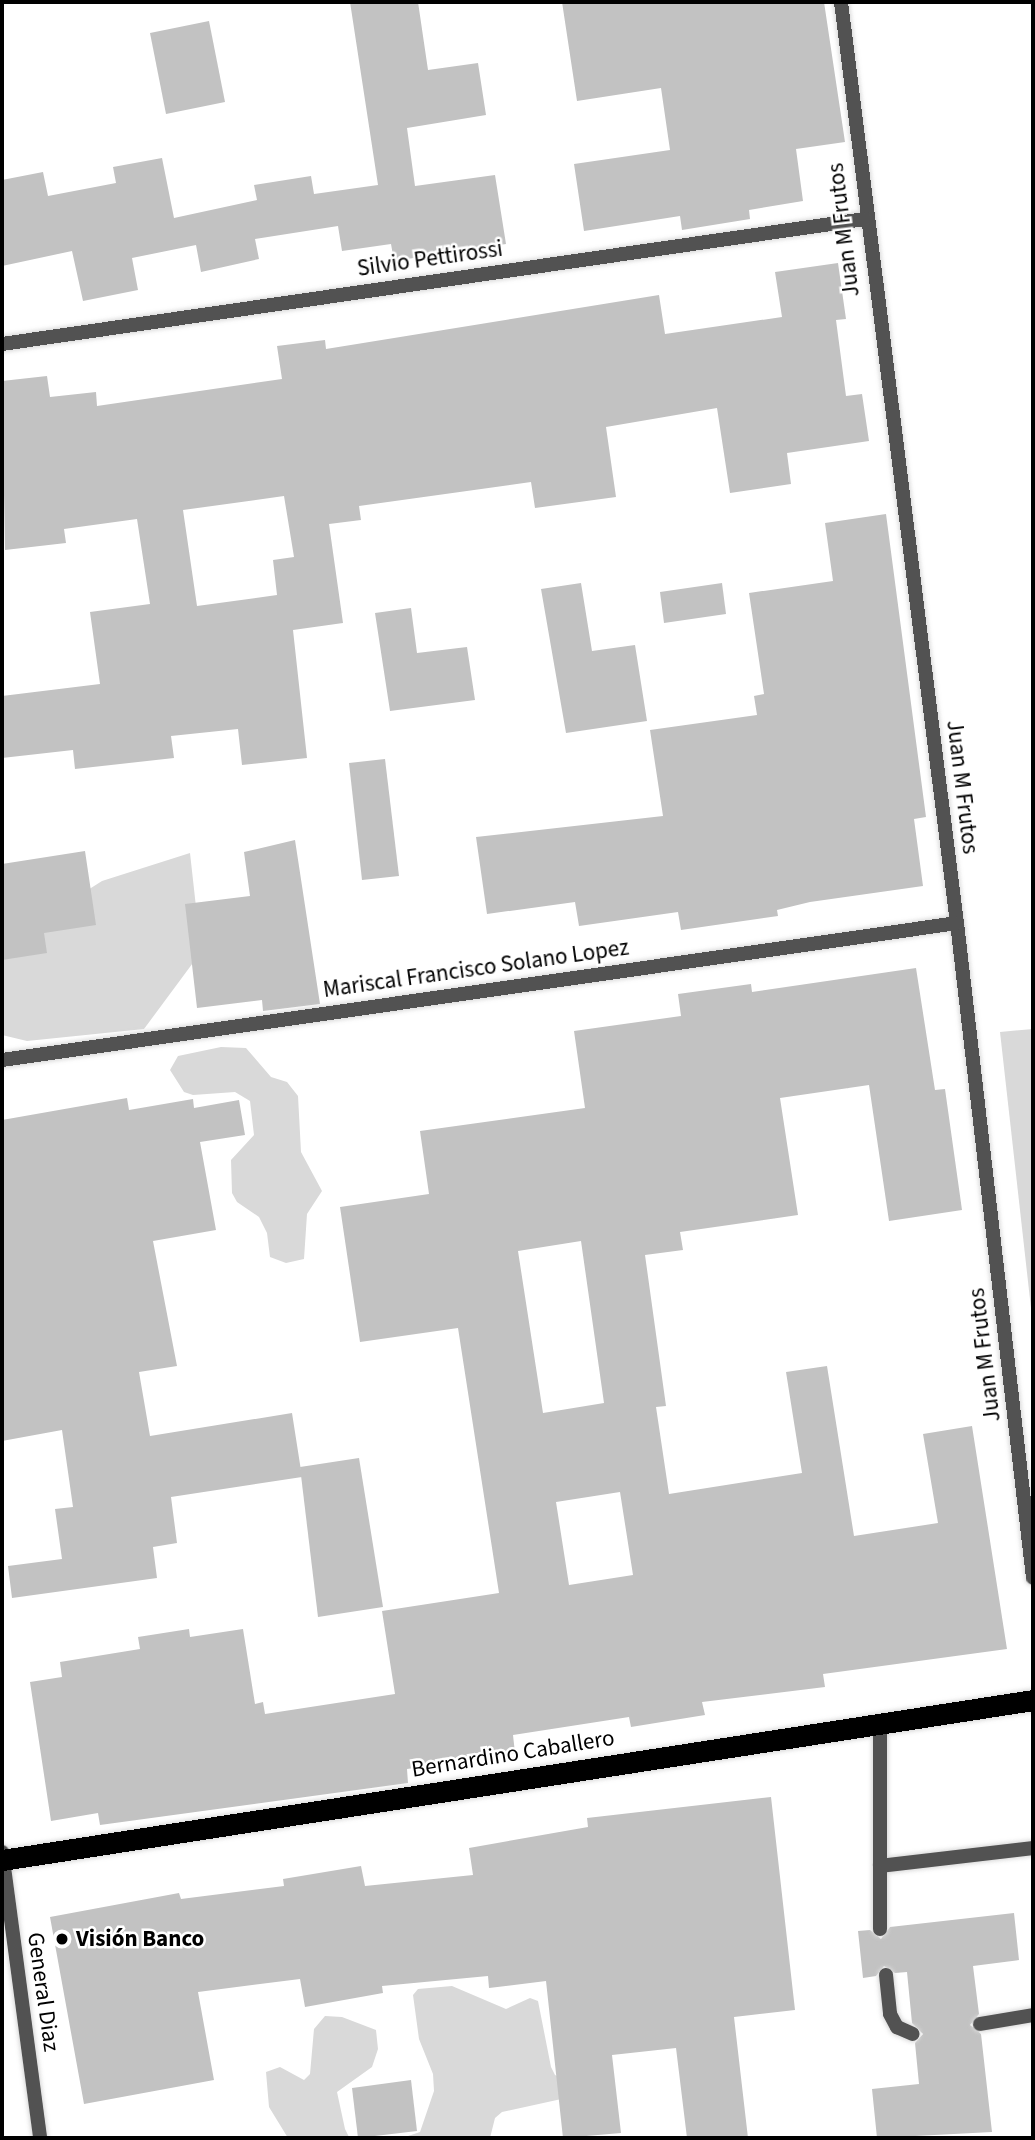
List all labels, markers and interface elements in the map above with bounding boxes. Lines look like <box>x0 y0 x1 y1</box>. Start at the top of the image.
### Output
street label: Juan M Frutos <box>822 162 866 298</box>
street label: Silvio Pettirossi <box>355 235 505 283</box>
street label: Juan M Frutos <box>940 719 984 855</box>
street label: Mariscal Francisco Solano Lopez <box>321 934 631 1004</box>
street label: Juan M Frutos <box>963 1287 1007 1423</box>
street label: Bernardino Caballero <box>410 1724 616 1784</box>
place label: Visión Banco <box>76 1925 204 1953</box>
street label: General Diaz <box>21 1931 65 2053</box>
marker: Visión Banco <box>54 1931 70 1947</box>

